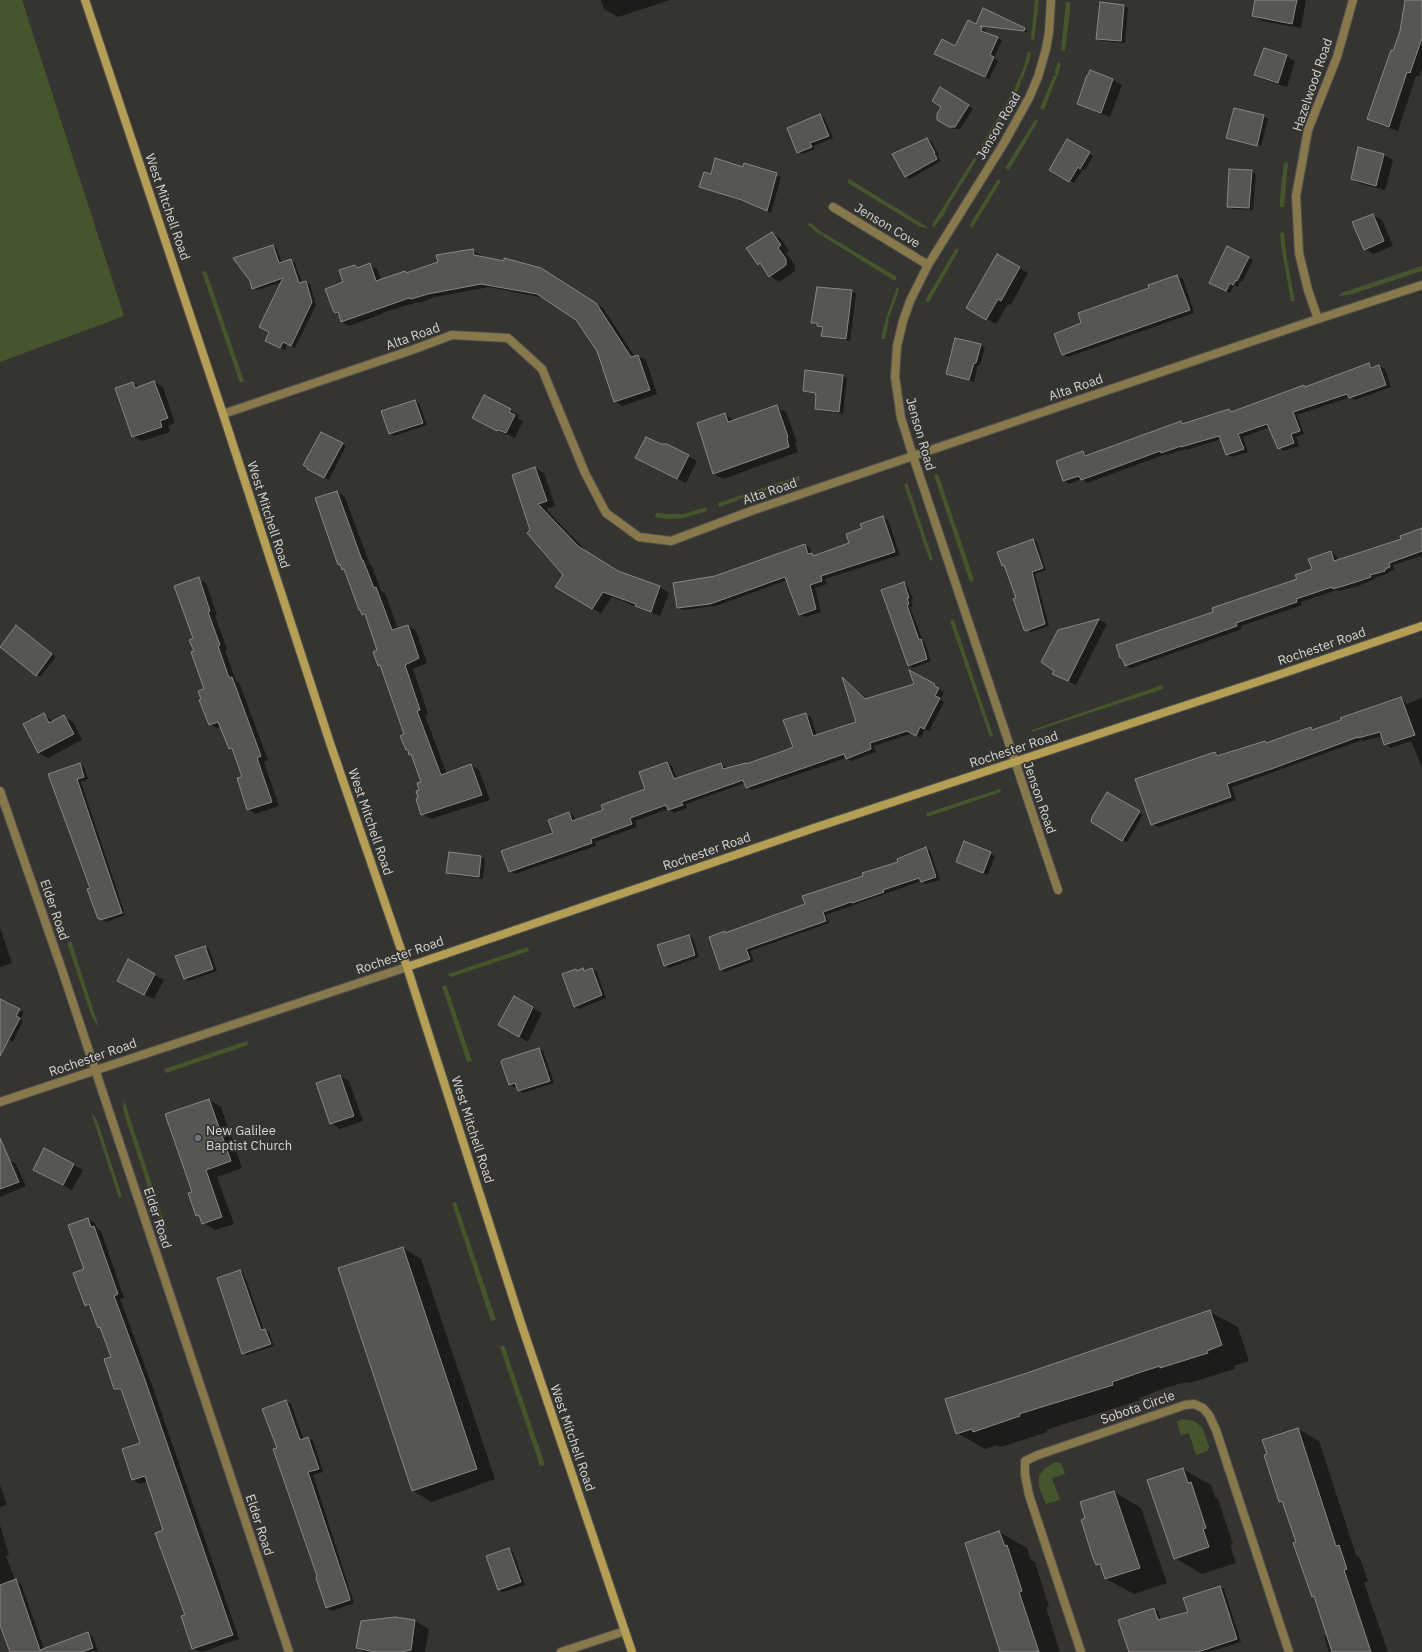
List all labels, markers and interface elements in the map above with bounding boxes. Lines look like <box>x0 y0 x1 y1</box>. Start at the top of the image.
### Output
street label: Hazelwood Road <box>1290 36 1336 134</box>
street label: Jenson Road <box>973 90 1025 162</box>
street label: West Mitchell Road <box>141 152 193 262</box>
street label: Jenson Cove <box>851 200 923 252</box>
street label: Alta Road <box>384 320 442 354</box>
street label: Alta Road <box>1047 371 1105 405</box>
street label: Jenson Road <box>902 396 938 472</box>
street label: West Mitchell Road <box>243 459 293 571</box>
street label: Alta Road <box>741 475 799 509</box>
street label: Rochester Road <box>1276 625 1368 669</box>
street label: Rochester Road <box>968 728 1060 772</box>
street label: Jenson Road <box>1019 760 1059 836</box>
street label: West Mitchell Road <box>344 767 396 877</box>
street label: Rochester Road <box>661 830 753 874</box>
street label: Elder Road <box>36 877 72 943</box>
street label: Rochester Road <box>354 934 446 978</box>
street label: Rochester Road <box>47 1036 139 1080</box>
street label: West Mitchell Road <box>447 1074 497 1186</box>
place label: New Galilee Baptist Church <box>206 1123 292 1154</box>
marker: New Galilee Baptist Church <box>193 1133 203 1143</box>
street label: Elder Road <box>140 1185 174 1251</box>
street label: West Mitchell Road <box>546 1383 598 1493</box>
street label: Sobota Circle <box>1099 1388 1177 1428</box>
street label: Elder Road <box>242 1492 276 1558</box>

